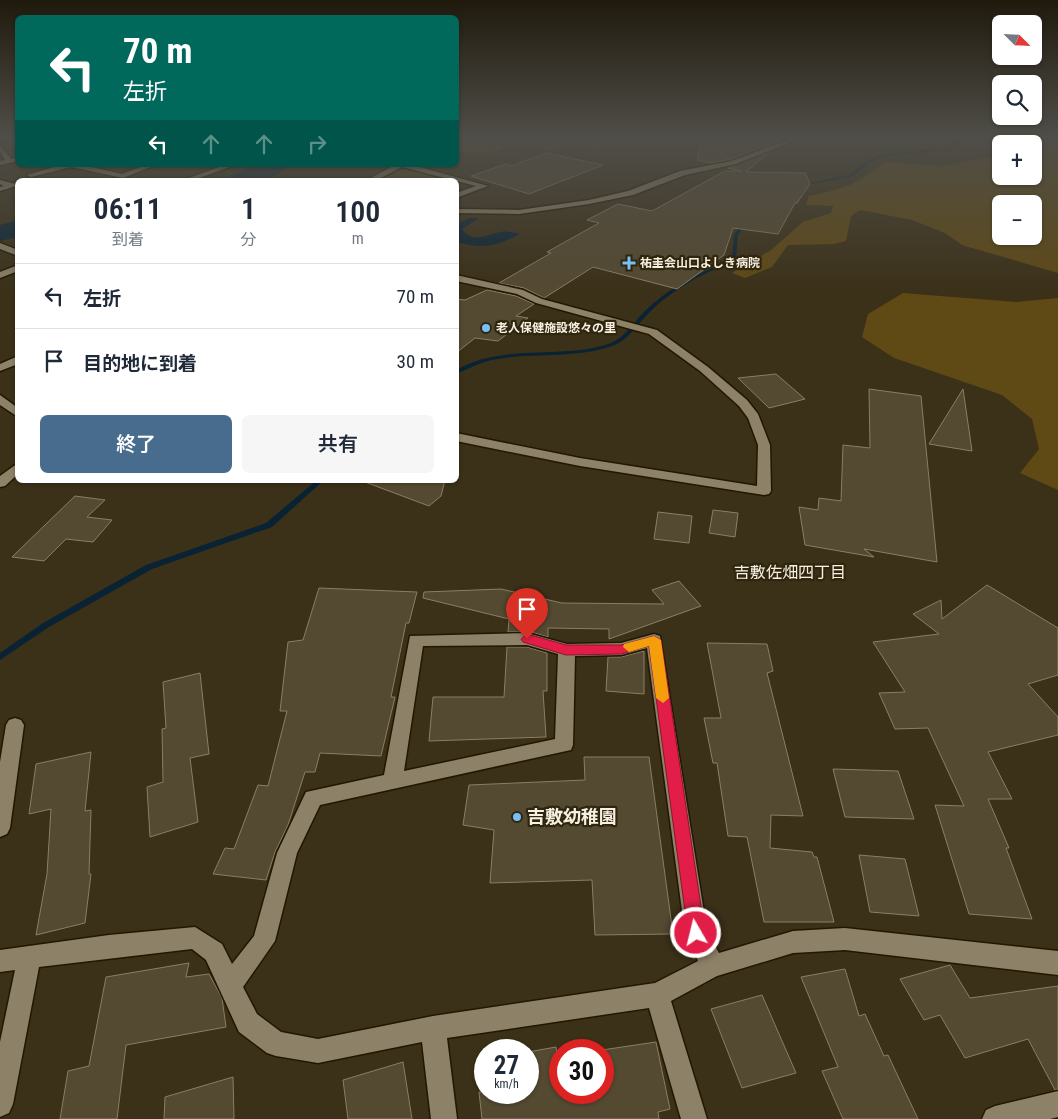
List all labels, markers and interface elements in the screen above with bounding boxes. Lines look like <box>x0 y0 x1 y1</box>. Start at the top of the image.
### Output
north arrow <box>992 15 1042 65</box>
map controls <box>992 15 1042 245</box>
text: 70 m <box>123 31 192 72</box>
icon: left <box>40 35 105 100</box>
button: search <box>992 75 1042 125</box>
text: 左折 <box>123 79 167 104</box>
icon: left <box>144 130 172 158</box>
icon: ahead <box>197 130 225 158</box>
icon: ahead <box>250 130 278 158</box>
icon: right <box>303 130 331 158</box>
button: + <box>992 135 1042 185</box>
text: 06:11 <box>94 191 162 226</box>
text: 1 <box>241 191 256 226</box>
text: 100 <box>335 194 380 229</box>
button: − <box>992 195 1042 245</box>
text: m <box>352 229 364 248</box>
text: 到着 <box>112 230 144 249</box>
text: 分 <box>241 230 257 249</box>
marker: 祐圭会山口よしき病院 <box>622 256 636 270</box>
place label: 祐圭会山口よしき病院 <box>640 256 760 270</box>
icon: left <box>40 282 68 310</box>
text: 70 m <box>397 285 434 308</box>
text: 左折 <box>83 287 121 310</box>
place label: 老人保健施設悠々の里 <box>496 321 616 335</box>
marker: 老人保健施設悠々の里 <box>480 322 492 334</box>
icon: arrive <box>40 347 68 375</box>
text: 30 m <box>397 350 434 373</box>
text: 目的地に到着 <box>83 352 197 375</box>
button: 終了 <box>40 415 232 473</box>
button: 共有 <box>242 415 434 473</box>
district label: 吉敷佐畑四丁目 <box>734 563 846 582</box>
pin <box>506 588 548 639</box>
icon: arrive <box>513 595 541 623</box>
place label: 吉敷幼稚園 <box>527 806 617 827</box>
marker: 吉敷幼稚園 <box>511 811 523 823</box>
position arrow <box>669 906 721 958</box>
speed limit sign: 30 <box>549 1039 614 1104</box>
text: 27 <box>494 1051 519 1080</box>
text: km/h <box>494 1077 519 1091</box>

